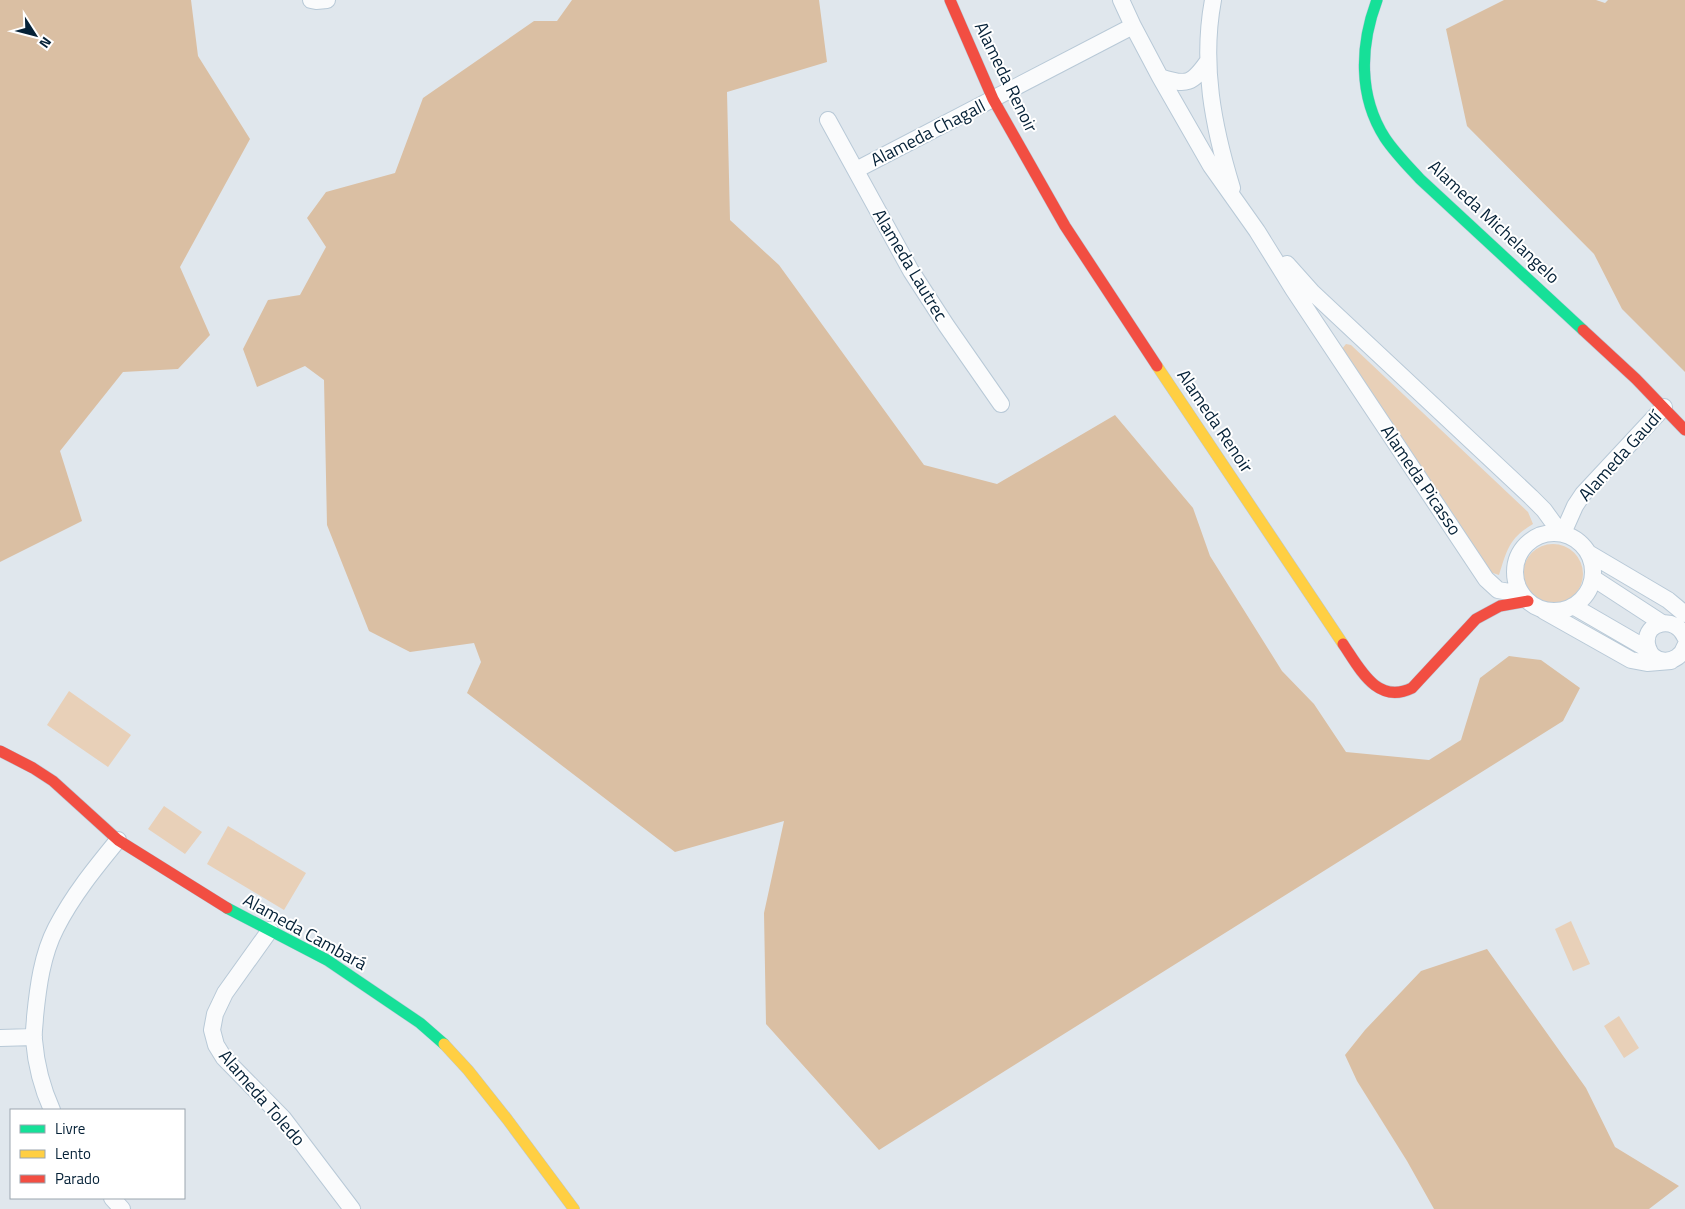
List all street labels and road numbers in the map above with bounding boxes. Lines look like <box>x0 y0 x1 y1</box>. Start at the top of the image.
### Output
street label: Alameda Renoir <box>968 17 1045 137</box>
street label: Alameda Chagall <box>866 92 990 173</box>
street label: Alameda Michelangelo <box>1423 153 1566 290</box>
street label: Alameda Lautrec <box>866 203 955 326</box>
street label: Alameda Renoir <box>1171 363 1260 478</box>
street label: Alameda Gaudí <box>1572 403 1669 507</box>
street label: Alameda Picasso <box>1374 419 1468 540</box>
street label: Alameda Cambará <box>238 886 372 977</box>
street label: Alameda Toledo <box>213 1043 312 1152</box>

